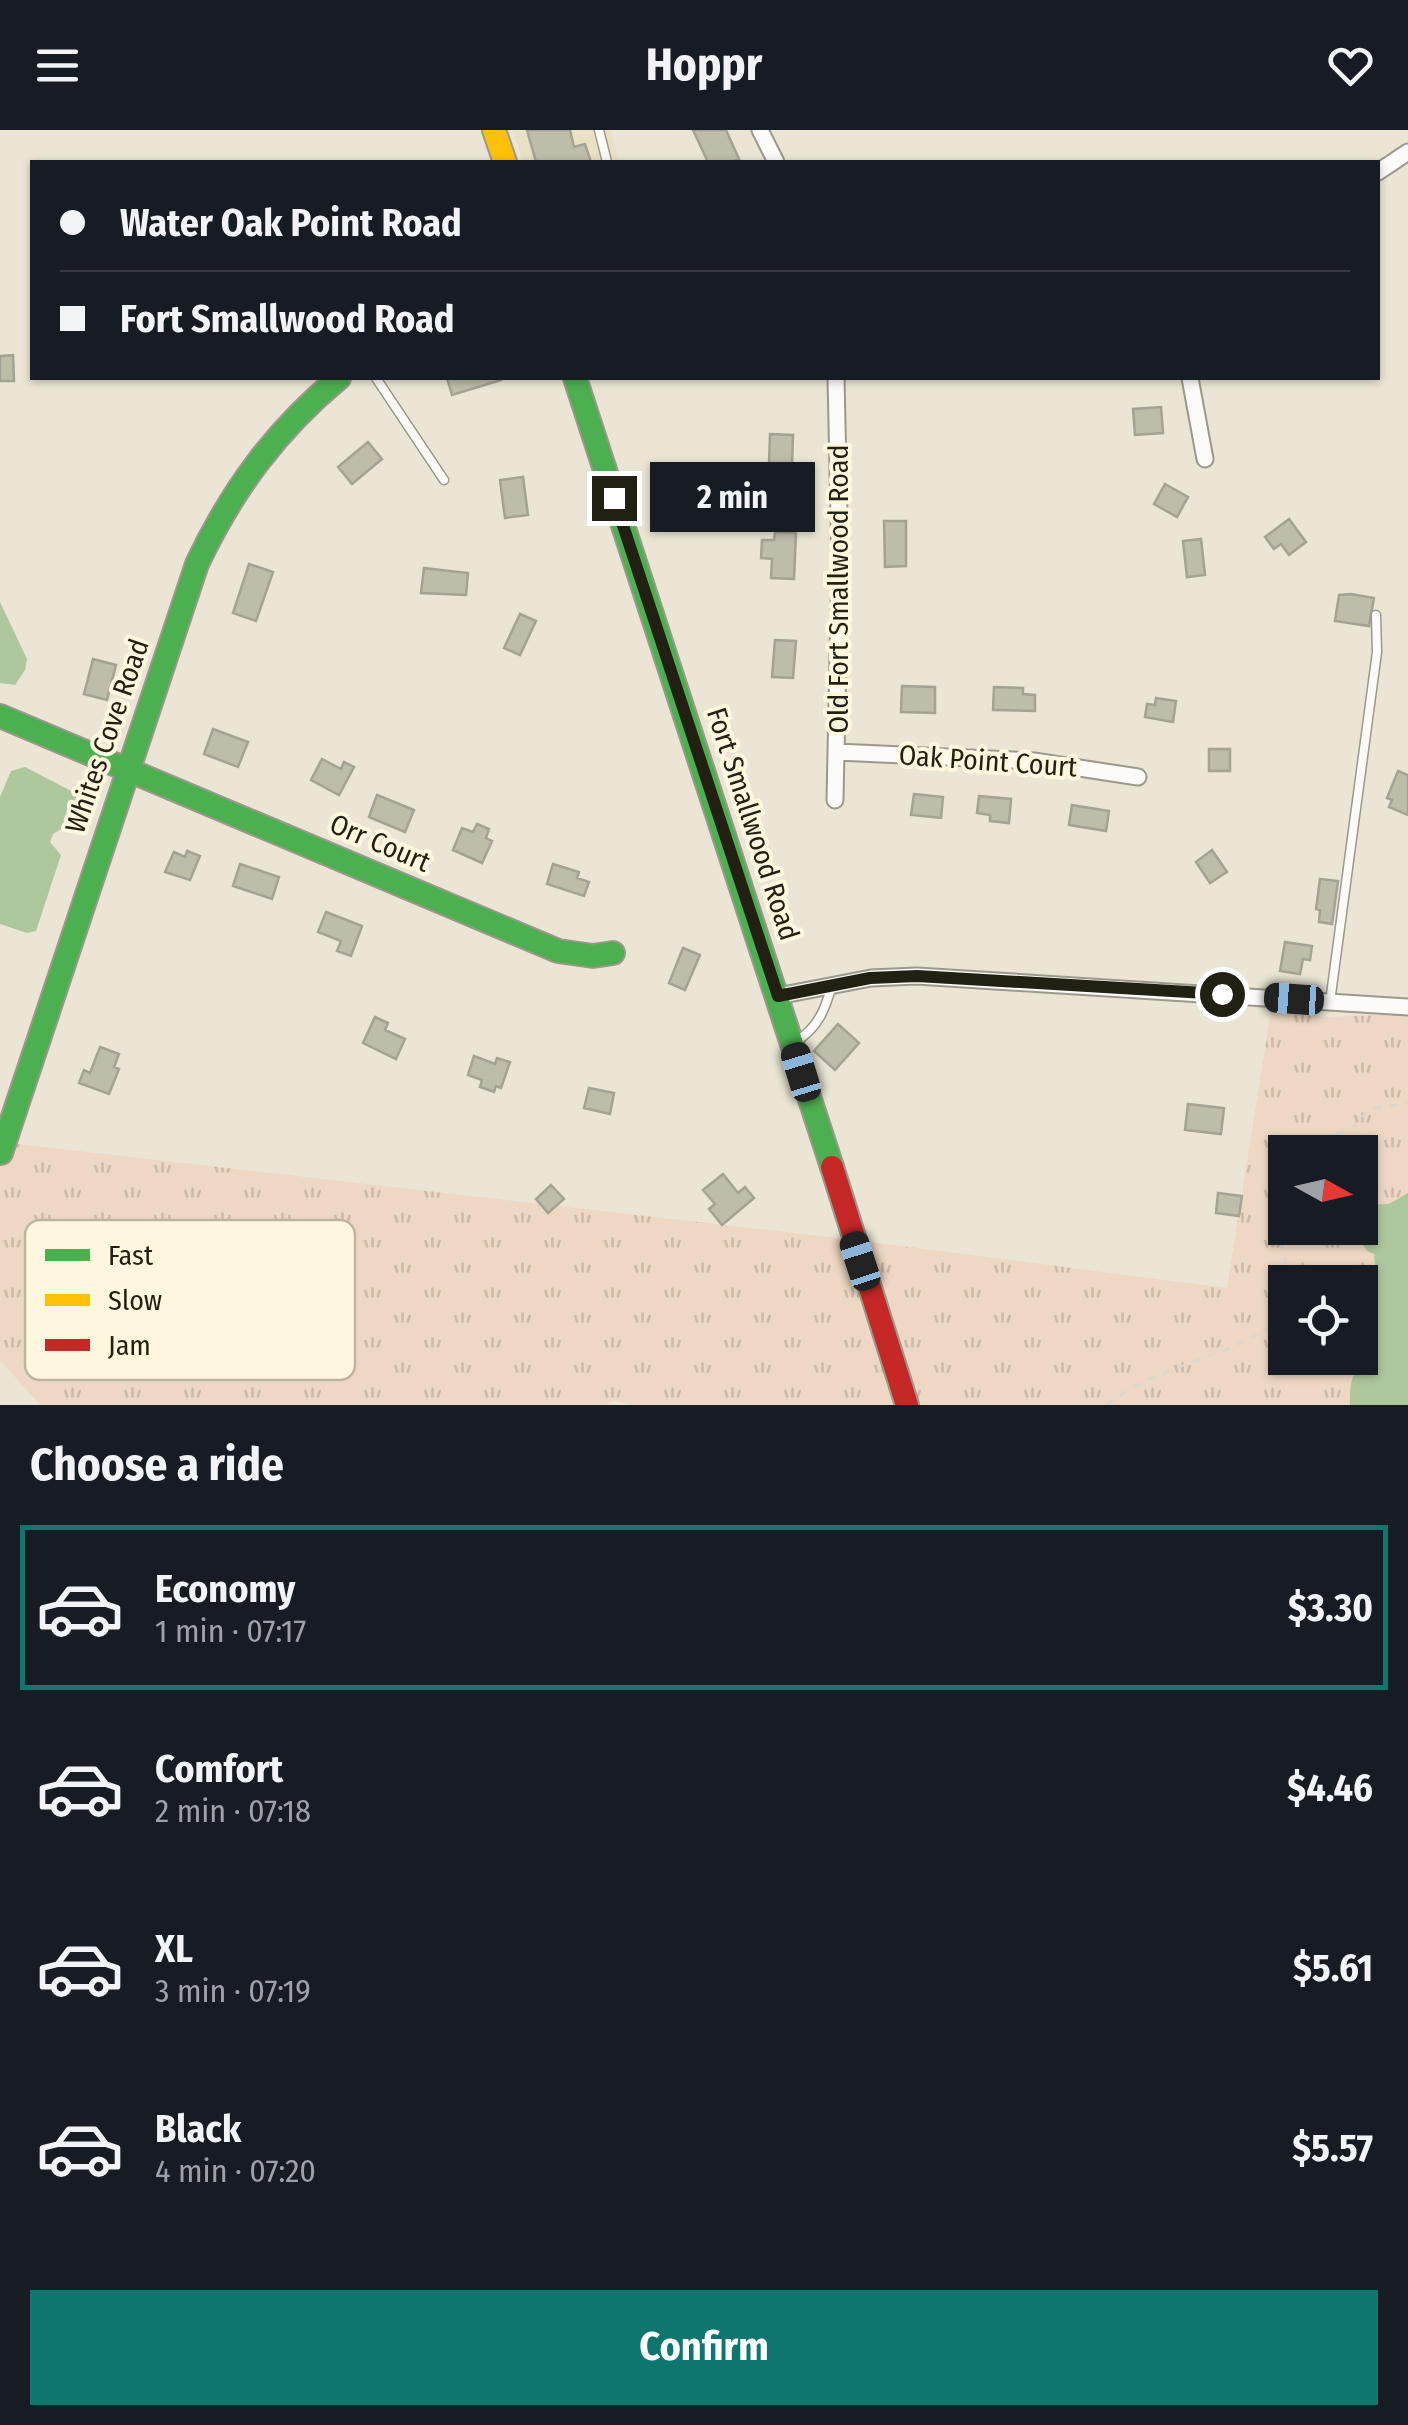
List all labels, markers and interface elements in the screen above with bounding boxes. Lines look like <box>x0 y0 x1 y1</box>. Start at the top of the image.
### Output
icon: menu <box>30 38 85 93</box>
text: Hoppr <box>646 38 762 92</box>
icon: heart <box>1323 38 1378 93</box>
text: Water Oak Point Road <box>120 200 462 246</box>
text: Fort Smallwood Road <box>120 296 455 342</box>
street label: Old Fort Smallwood Road <box>822 444 855 734</box>
callout: 2 min <box>649 463 814 533</box>
route end <box>592 476 637 521</box>
text: 2 min <box>697 478 768 516</box>
street label: Whites Cove Road <box>58 635 156 837</box>
street label: Fort Smallwood Road <box>700 704 806 944</box>
street label: Oak Point Court <box>898 738 1079 784</box>
street label: Orr Court <box>325 807 436 879</box>
route start <box>1200 972 1245 1017</box>
car <box>1263 982 1325 1016</box>
car <box>778 1039 824 1105</box>
north arrow <box>1268 1135 1378 1245</box>
map controls <box>1268 1135 1378 1375</box>
legend <box>25 1220 355 1380</box>
car <box>836 1228 884 1294</box>
text: Fast <box>108 1239 154 1272</box>
button: locate <box>1268 1265 1378 1375</box>
text: Slow <box>108 1284 162 1317</box>
text: Jam <box>108 1329 151 1362</box>
text: Choose a ride <box>30 1438 284 1492</box>
icon: car <box>35 1563 125 1653</box>
text: Economy <box>155 1566 295 1612</box>
text: $3.30 <box>1288 1585 1373 1631</box>
text: 1 min · 07:17 <box>155 1612 306 1650</box>
icon: car <box>35 1743 125 1833</box>
text: Comfort <box>155 1746 283 1792</box>
text: $4.46 <box>1287 1765 1373 1811</box>
text: 2 min · 07:18 <box>155 1792 311 1830</box>
icon: car <box>35 1923 125 2013</box>
text: XL <box>155 1926 193 1972</box>
text: $5.61 <box>1293 1945 1373 1991</box>
text: 3 min · 07:19 <box>155 1972 311 2010</box>
icon: car <box>35 2103 125 2193</box>
text: Black <box>155 2106 241 2152</box>
text: $5.57 <box>1292 2125 1373 2171</box>
text: 4 min · 07:20 <box>155 2152 316 2190</box>
button: Confirm <box>30 2290 1378 2405</box>

